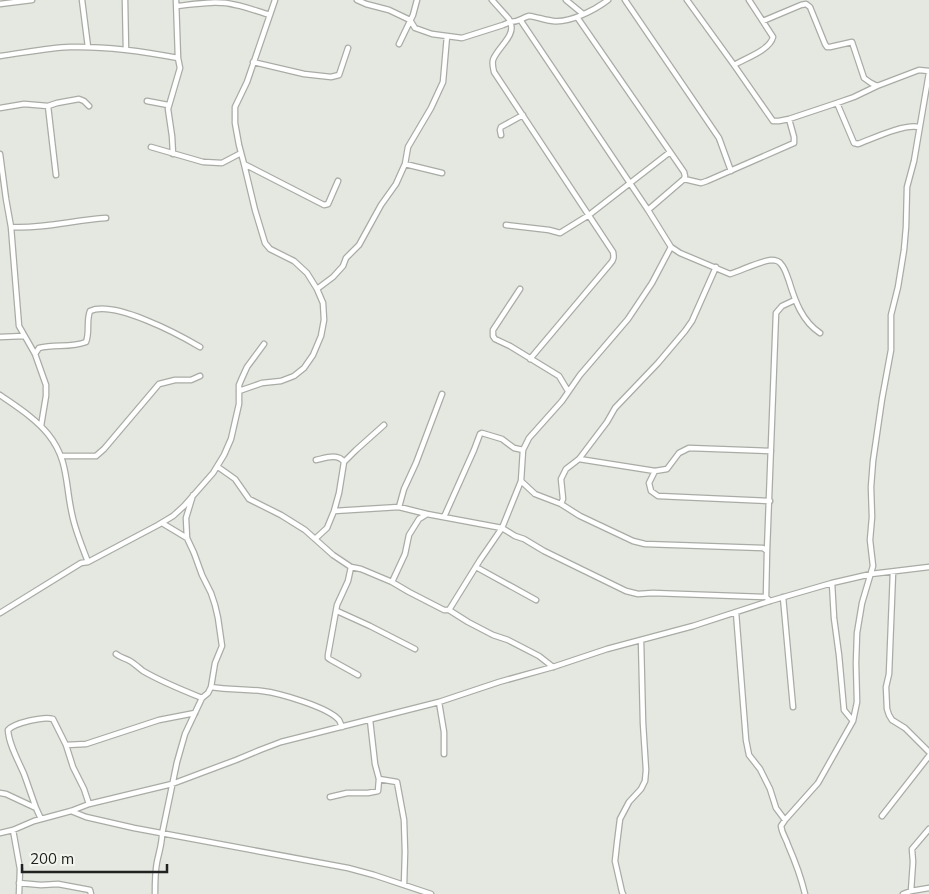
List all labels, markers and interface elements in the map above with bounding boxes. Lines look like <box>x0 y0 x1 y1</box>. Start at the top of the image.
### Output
scale bar <box>22 842 168 874</box>
text: 200 m <box>30 849 74 868</box>

